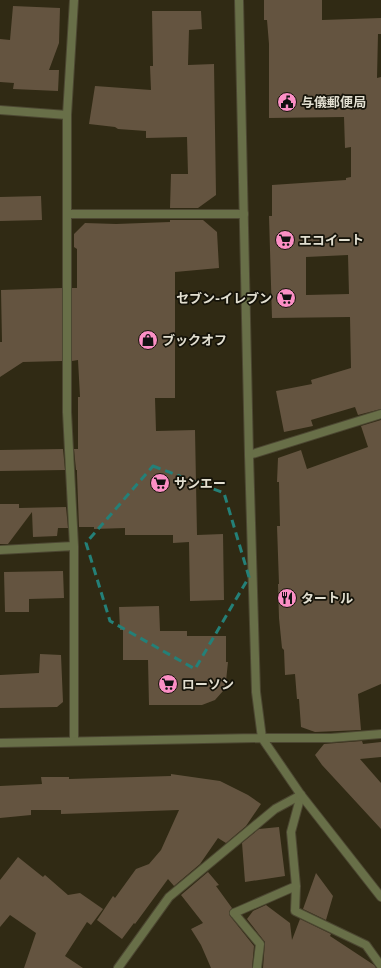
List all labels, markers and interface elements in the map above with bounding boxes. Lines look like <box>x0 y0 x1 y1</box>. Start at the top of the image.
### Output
public building icon: 与儀郵便局 <box>276 91 298 113</box>
place label: 与儀郵便局 <box>301 94 366 110</box>
supermarket icon: エコイート <box>274 229 296 251</box>
place label: エコイート <box>299 232 364 248</box>
supermarket icon: セブン-イレブン <box>275 287 297 309</box>
place label: セブン-イレブン <box>176 290 272 306</box>
shop icon: ブックオフ <box>137 329 159 351</box>
place label: ブックオフ <box>162 332 227 348</box>
supermarket icon: サンエー <box>149 472 171 494</box>
place label: サンエー <box>174 475 226 491</box>
restaurant icon: タートル <box>276 587 298 609</box>
place label: タートル <box>301 590 353 606</box>
supermarket icon: ローソン <box>157 673 179 695</box>
place label: ローソン <box>182 676 234 692</box>

